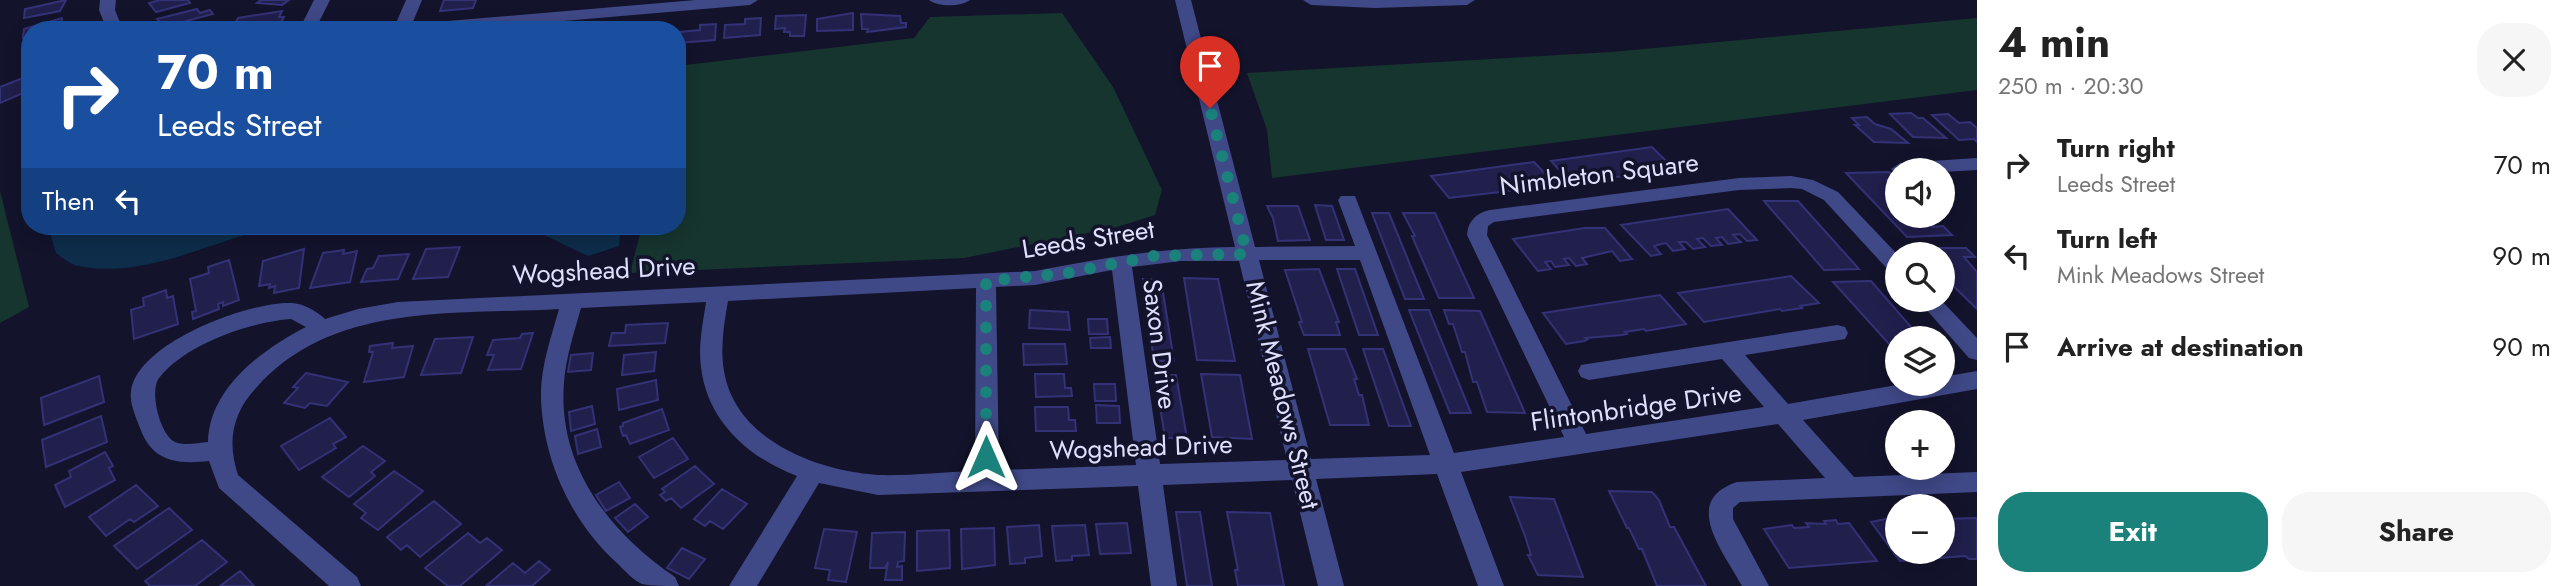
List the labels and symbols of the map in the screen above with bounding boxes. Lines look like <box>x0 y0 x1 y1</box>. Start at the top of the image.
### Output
pin <box>1180 36 1240 108</box>
street label: Nimbleton Square <box>1497 143 1701 205</box>
street label: Leeds Street <box>1019 210 1158 268</box>
street label: Wogshead Drive <box>512 246 696 294</box>
street label: Saxon Drive <box>1133 277 1187 411</box>
street label: Mink Meadows Street <box>1236 277 1330 514</box>
street label: Flintonbridge Drive <box>1528 373 1744 441</box>
position arrow <box>949 420 1023 494</box>
street label: Wogshead Drive <box>1049 425 1233 469</box>

